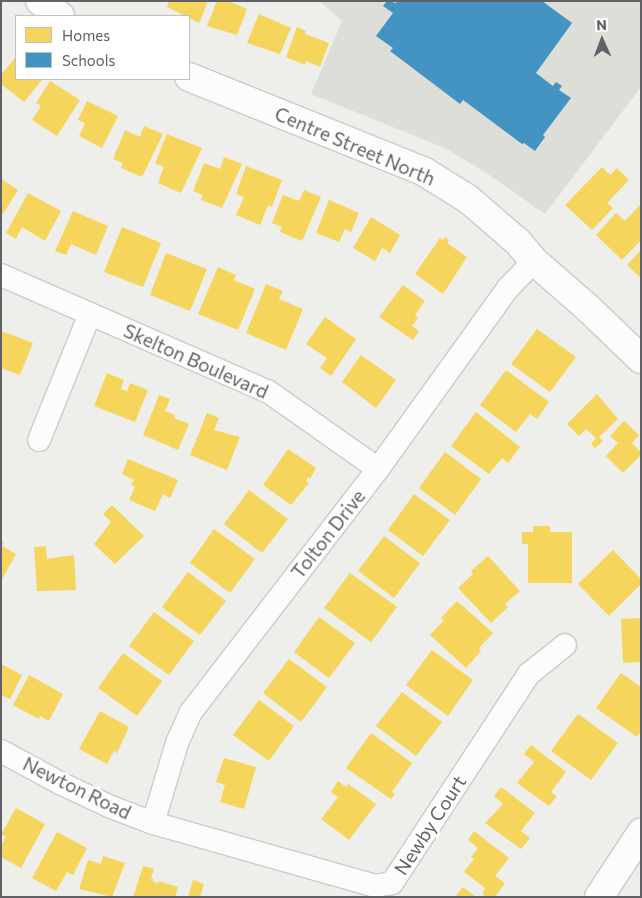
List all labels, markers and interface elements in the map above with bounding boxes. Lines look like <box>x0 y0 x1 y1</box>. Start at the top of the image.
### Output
legend <box>15 15 190 80</box>
north arrow <box>577 15 627 65</box>
text: N <box>596 16 607 33</box>
text: Homes <box>62 26 110 44</box>
text: Schools <box>62 51 115 69</box>
street label: Centre Street North <box>271 102 439 190</box>
street label: Skelton Boulevard <box>120 319 272 403</box>
street label: Tolton Drive <box>286 485 370 583</box>
street label: Newton Road <box>19 752 135 824</box>
street label: Newby Court <box>389 771 471 879</box>

